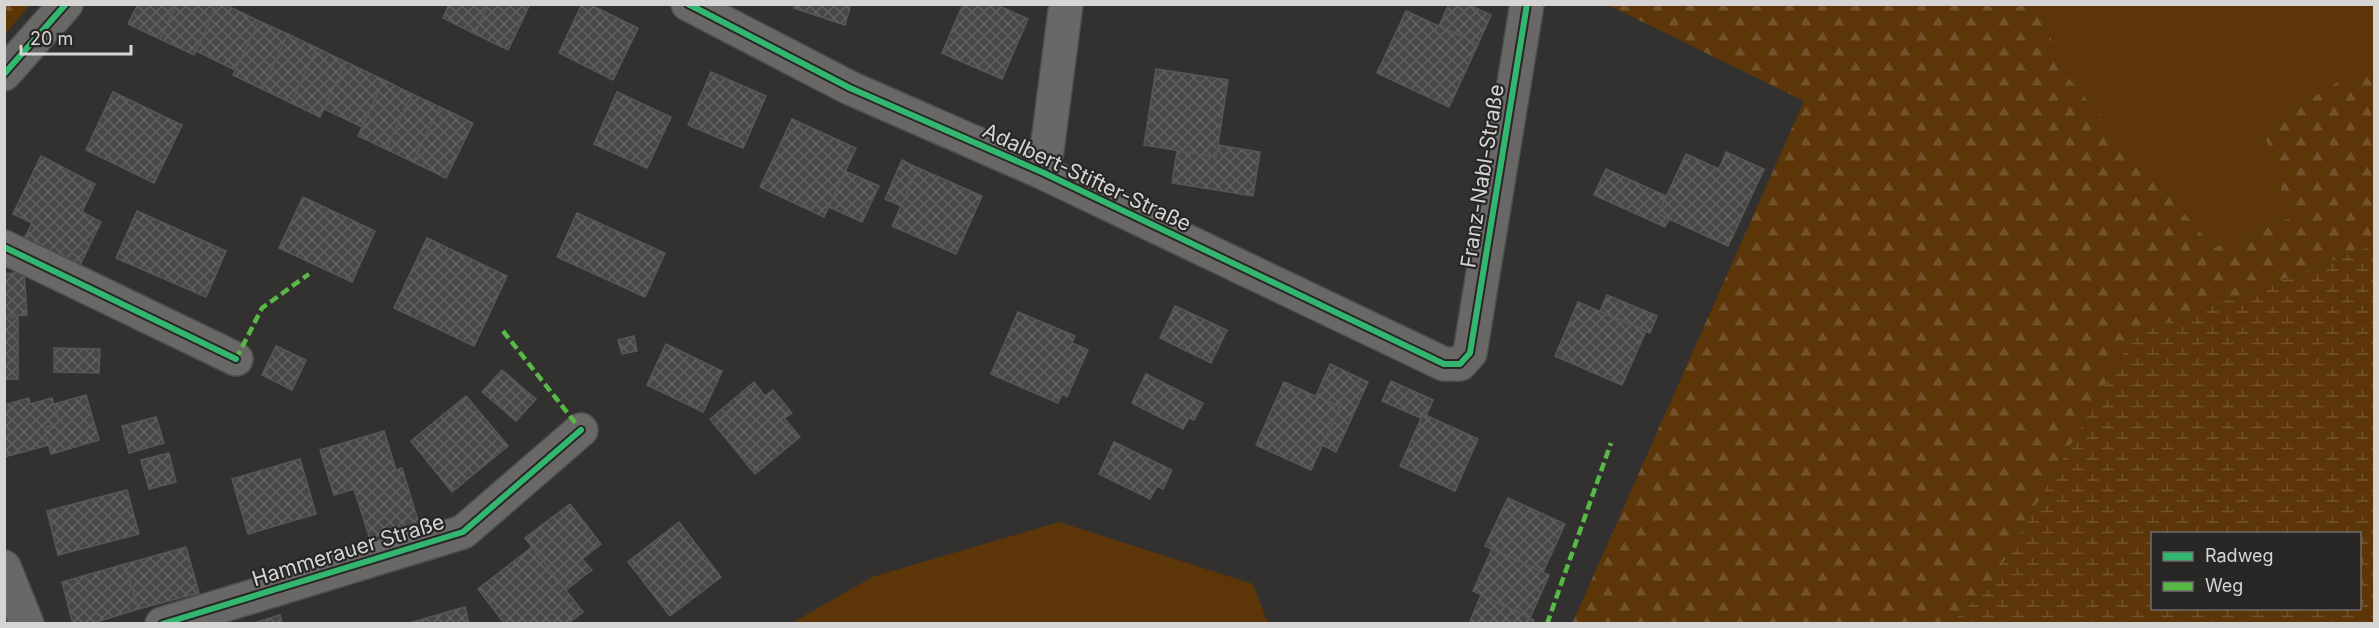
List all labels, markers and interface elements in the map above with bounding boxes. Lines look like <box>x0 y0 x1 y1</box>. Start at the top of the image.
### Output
scale bar <box>21 18 130 56</box>
text: 20 m <box>30 28 73 49</box>
street label: Franz-Nabl-Straße <box>1455 82 1509 270</box>
street label: Adalbert-Stifter-Straße <box>979 118 1195 236</box>
street label: Hammerauer Straße <box>249 509 447 591</box>
legend <box>2151 532 2361 610</box>
text: Radweg <box>2205 545 2274 566</box>
text: Weg <box>2205 575 2243 596</box>

